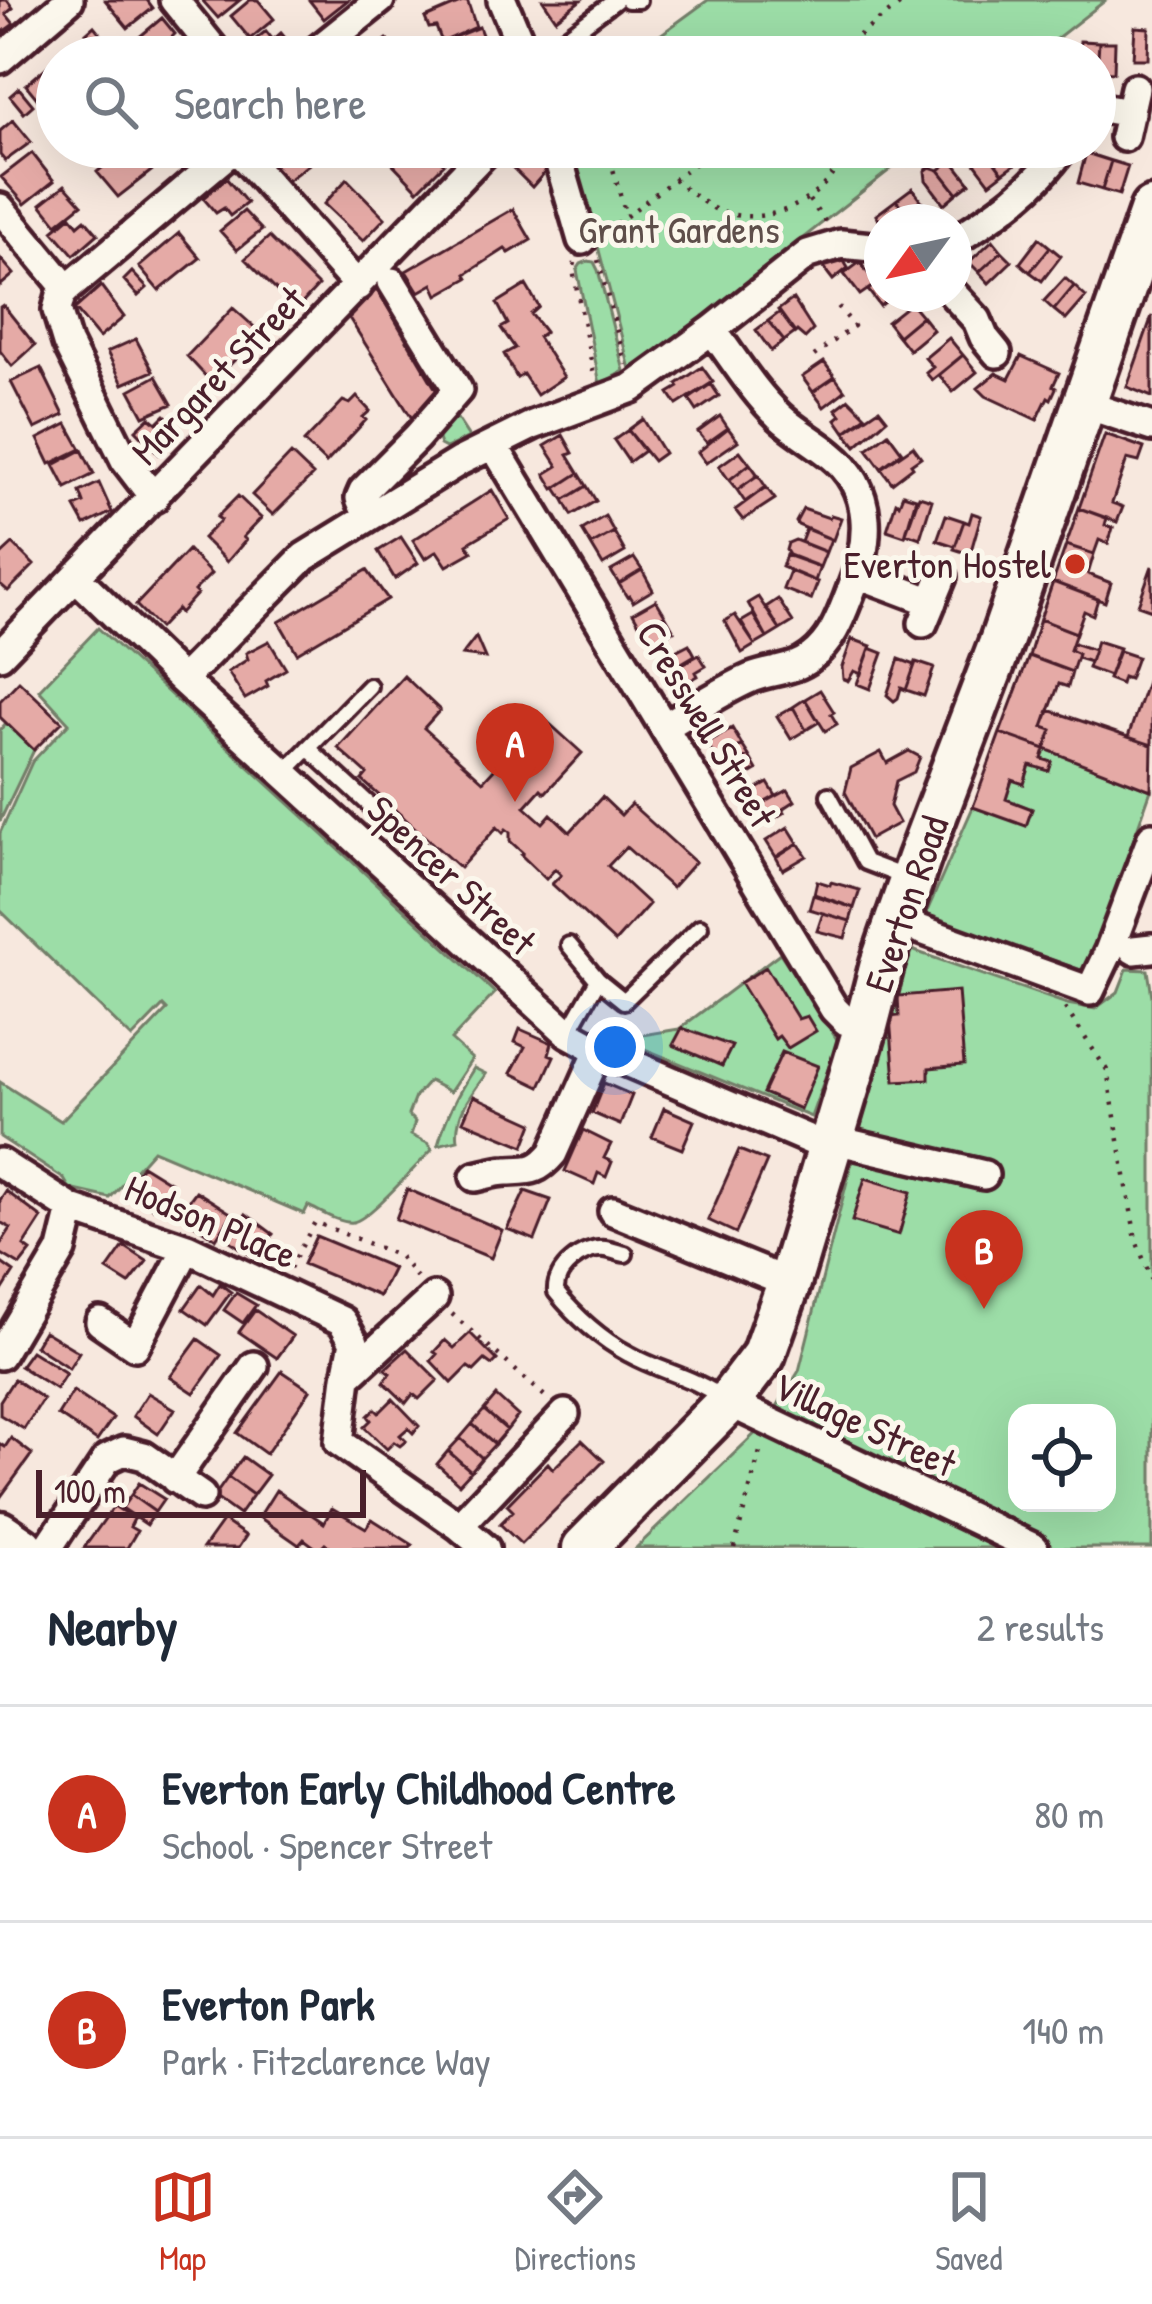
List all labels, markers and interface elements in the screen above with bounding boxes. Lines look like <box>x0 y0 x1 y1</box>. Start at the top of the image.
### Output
search box <box>36 36 1116 168</box>
icon: search <box>78 69 144 135</box>
text: Search here <box>174 72 366 133</box>
park label: Grant Gardens <box>578 202 780 255</box>
north arrow <box>864 204 972 312</box>
street label: Margaret Street <box>119 273 317 476</box>
place label: Everton Hostel <box>844 537 1052 590</box>
marker: Everton Hostel <box>1062 551 1088 577</box>
street label: Cresswell Street <box>625 611 790 837</box>
pin: A <box>476 703 554 802</box>
street label: Spencer Street <box>356 783 549 967</box>
street label: Everton Road <box>851 809 960 999</box>
your location <box>585 1017 645 1077</box>
street label: Hodson Place <box>117 1161 305 1280</box>
pin: B <box>945 1210 1023 1309</box>
street label: Village Street <box>765 1358 965 1489</box>
map controls <box>1008 1404 1116 1512</box>
button: locate <box>1008 1404 1116 1512</box>
scale bar <box>36 1464 366 1517</box>
text: 100 m <box>54 1469 126 1513</box>
text: Nearby <box>48 1592 178 1661</box>
text: 2 results <box>977 1600 1104 1653</box>
text: Everton Early Childhood Centre <box>162 1757 676 1818</box>
text: A <box>77 1787 97 1840</box>
text: 80 m <box>1034 1787 1104 1840</box>
text: School · Spencer Street <box>162 1818 492 1871</box>
text: Everton Park <box>162 1973 375 2034</box>
text: B <box>77 2003 97 2056</box>
text: 140 m <box>1022 2003 1104 2056</box>
text: Park · Fitzclarence Way <box>162 2034 491 2087</box>
tab: Map <box>150 2164 216 2280</box>
tab: Directions <box>515 2164 636 2280</box>
tab: Saved <box>935 2164 1002 2280</box>

